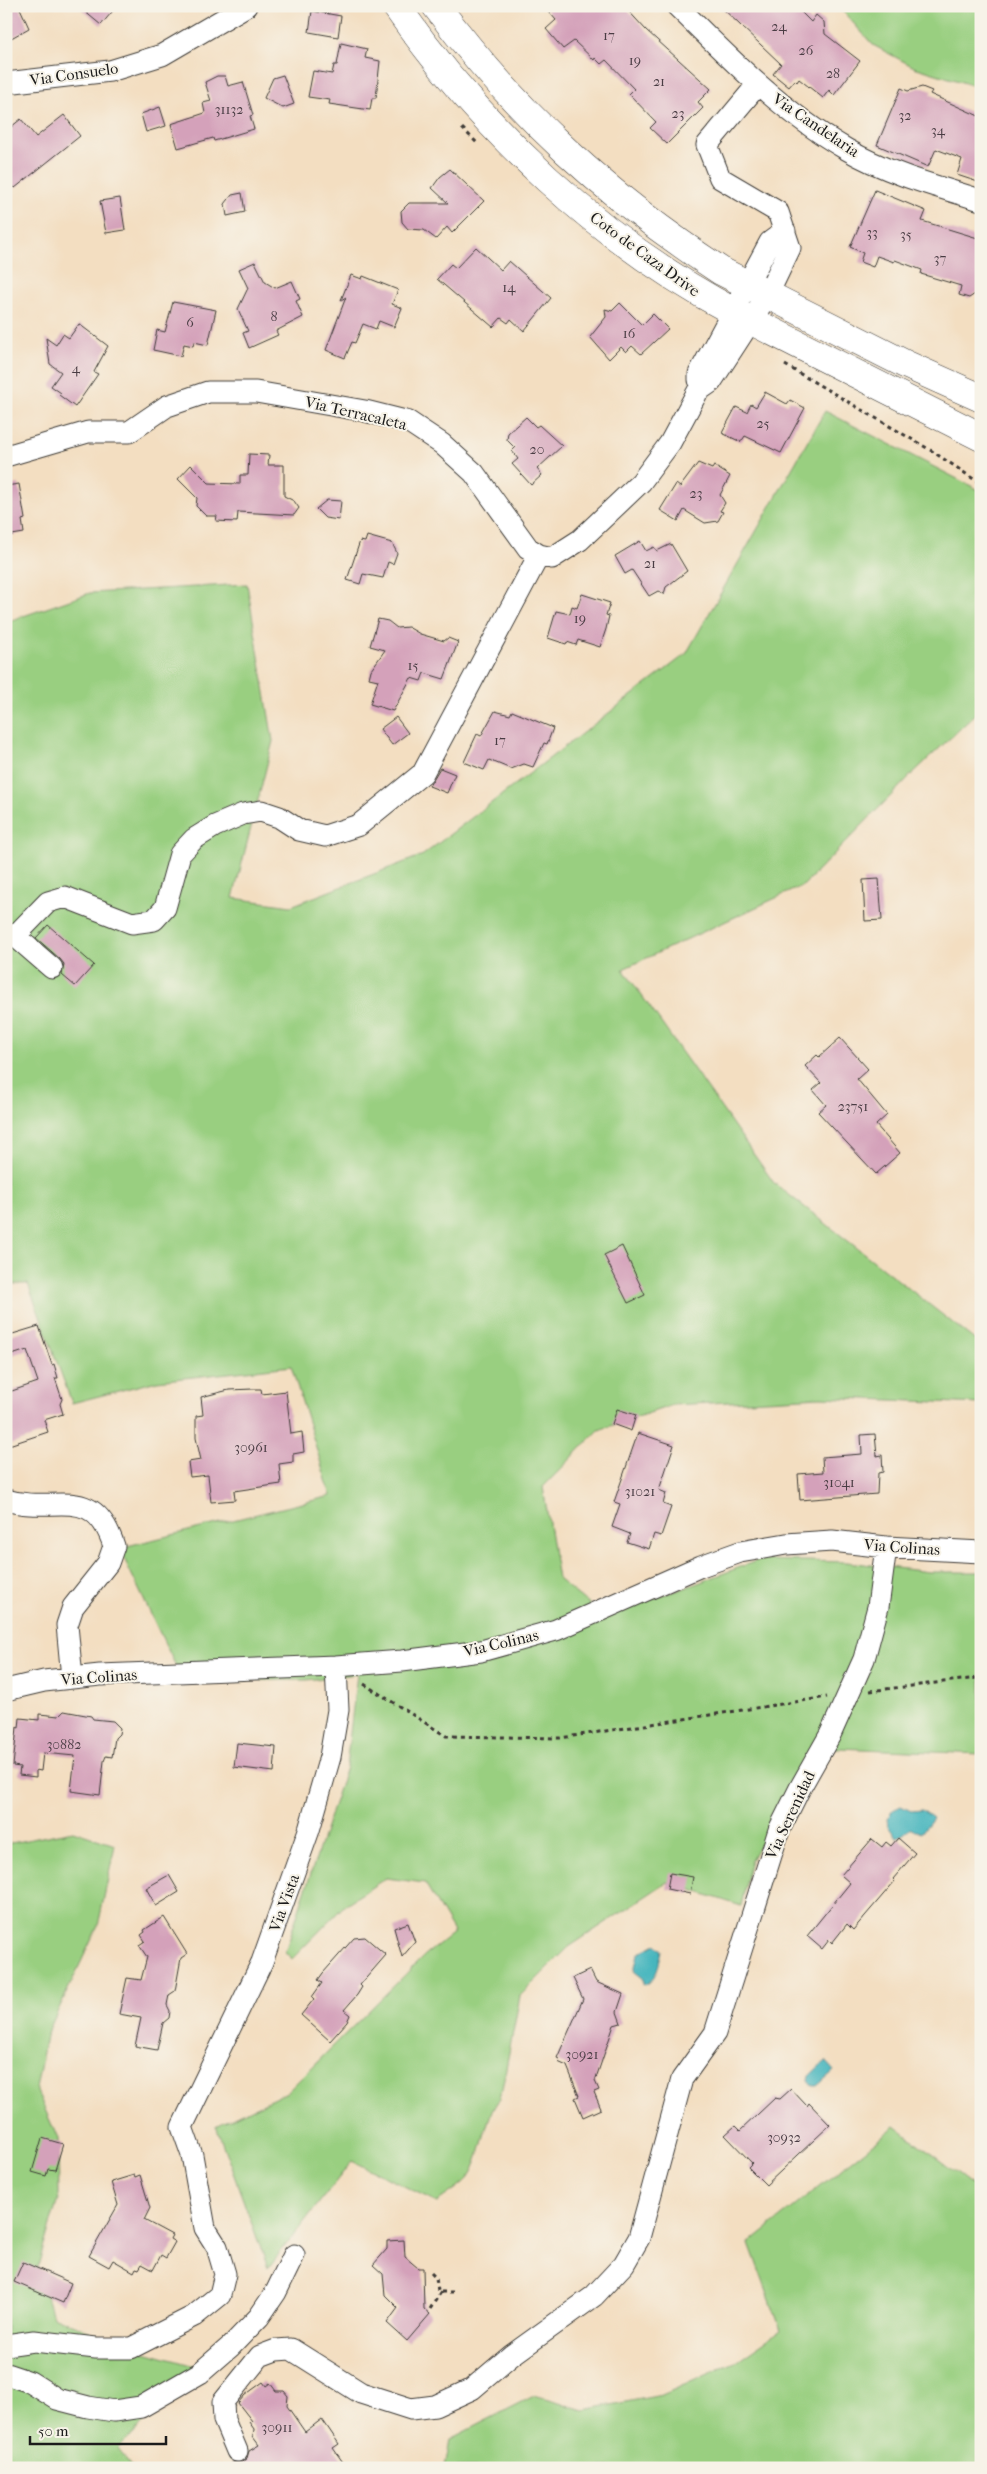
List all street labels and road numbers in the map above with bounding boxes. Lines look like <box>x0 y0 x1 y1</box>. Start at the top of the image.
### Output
street label: Via Consuelo <box>28 58 119 90</box>
street label: Via Candelaria <box>768 88 864 161</box>
street label: Coto de Caza Drive <box>586 208 704 300</box>
street label: Via Terracaleta <box>302 392 409 434</box>
street label: Via Colinas <box>862 1535 941 1559</box>
street label: Via Colinas <box>461 1625 540 1661</box>
street label: Via Colinas <box>59 1665 138 1689</box>
street label: Via Serenidad <box>761 1767 819 1863</box>
street label: Via Vista <box>264 1871 303 1935</box>

